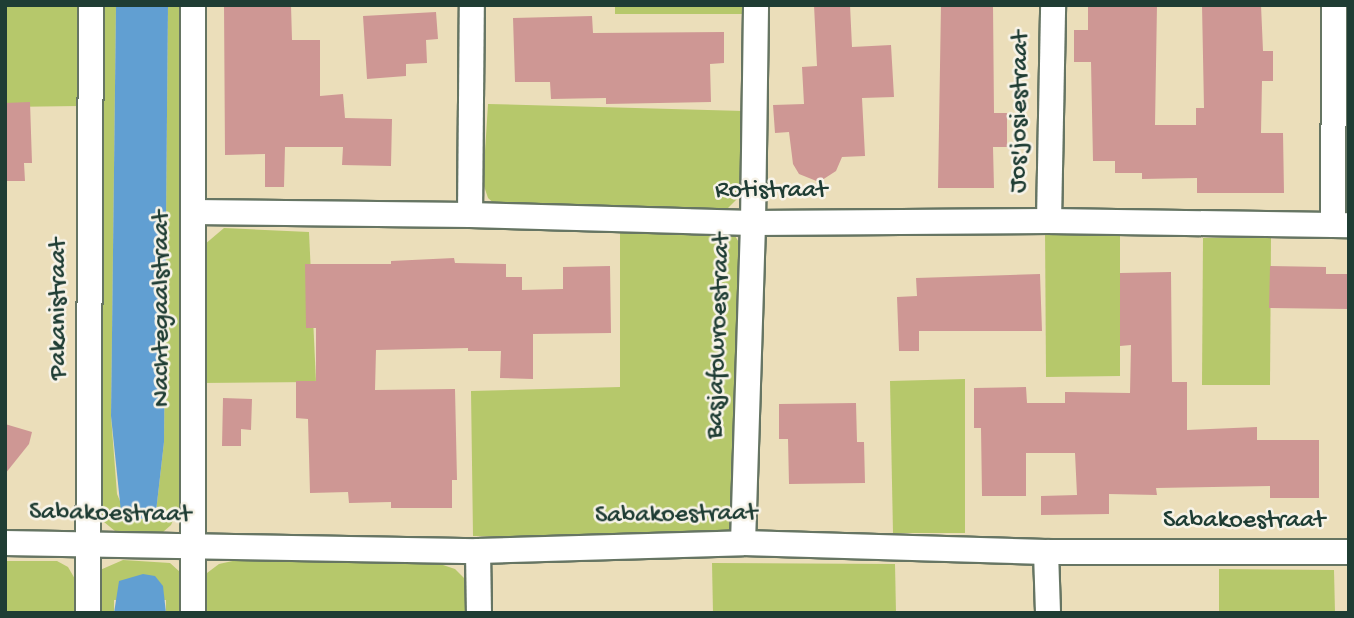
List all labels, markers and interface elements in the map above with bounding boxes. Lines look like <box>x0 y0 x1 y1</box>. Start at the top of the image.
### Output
street label: Jos'josiestraat <box>1004 31 1038 193</box>
street label: Rotistraat <box>715 176 827 208</box>
street label: Nachtegaalstraat <box>147 211 179 407</box>
street label: Basjafowroestraat <box>701 233 739 439</box>
street label: Pakanistraat <box>44 238 76 380</box>
street label: Sabakoestraat <box>29 498 191 532</box>
street label: Sabakoestraat <box>595 499 757 533</box>
street label: Sabakoestraat <box>1163 506 1325 538</box>

